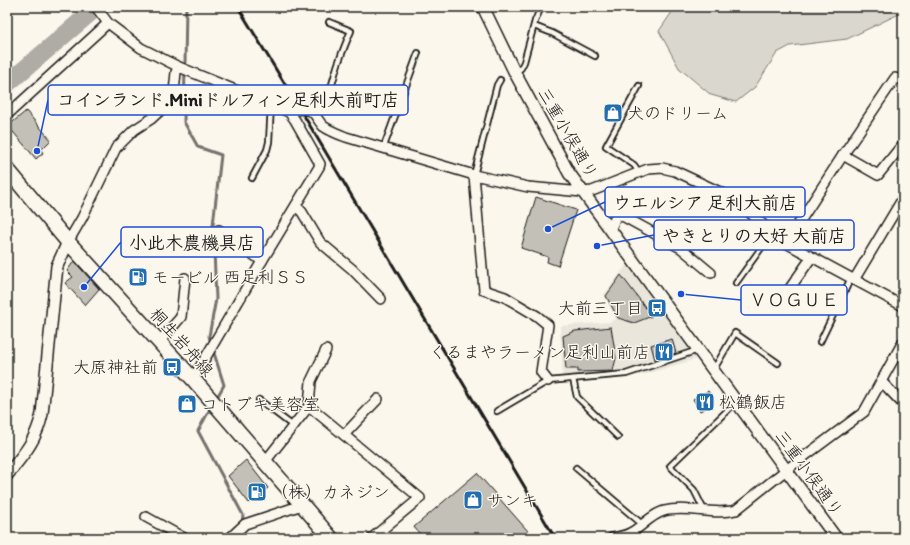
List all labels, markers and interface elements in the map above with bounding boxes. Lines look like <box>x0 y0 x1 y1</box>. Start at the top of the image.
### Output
street label: 三重小俣通り <box>534 84 602 182</box>
callout: コインランド.Miniドルフィン足利大前町店 <box>48 85 408 115</box>
text: コインランド.Miniドルフィン足利大前町店 <box>57 89 399 111</box>
shop icon: 犬のドリーム <box>602 102 624 124</box>
place label: 犬のドリーム <box>627 103 728 123</box>
callout: ウエルシア 足利大前店 <box>605 187 805 217</box>
text: ウエルシア 足利大前店 <box>613 192 797 214</box>
callout: やきとりの大好 大前店 <box>654 220 854 250</box>
text: やきとりの大好 大前店 <box>662 225 846 247</box>
callout: 小此木農機具店 <box>121 227 263 257</box>
text: 小此木農機具店 <box>129 232 255 254</box>
fuel station icon: モービル 西足利ＳＳ <box>127 266 149 288</box>
place label: モービル 西足利ＳＳ <box>152 267 309 287</box>
callout: ＶＯＧＵＥ <box>741 285 847 315</box>
text: ＶＯＧＵＥ <box>749 289 839 311</box>
bus stop icon: 大前三丁目 <box>646 297 668 319</box>
place label: 大前三丁目 <box>558 298 643 318</box>
street label: 桐生岩舟線 <box>146 304 218 380</box>
restaurant icon: くるまやラーメン足利山前店 <box>653 341 675 363</box>
place label: くるまやラーメン足利山前店 <box>429 342 650 362</box>
bus stop icon: 大原神社前 <box>161 356 183 378</box>
place label: 大原神社前 <box>73 357 158 377</box>
restaurant icon: 松鶴飯店 <box>694 391 716 413</box>
place label: 松鶴飯店 <box>719 392 787 412</box>
shop icon: コトブキ美容室 <box>176 393 198 415</box>
place label: コトブキ美容室 <box>201 394 320 414</box>
street label: 三重小俣通り <box>771 426 847 520</box>
fuel station icon: （株）カネジン <box>246 481 268 503</box>
place label: （株）カネジン <box>271 482 390 502</box>
shop icon: サンキ <box>462 489 484 511</box>
place label: サンキ <box>487 490 538 510</box>

